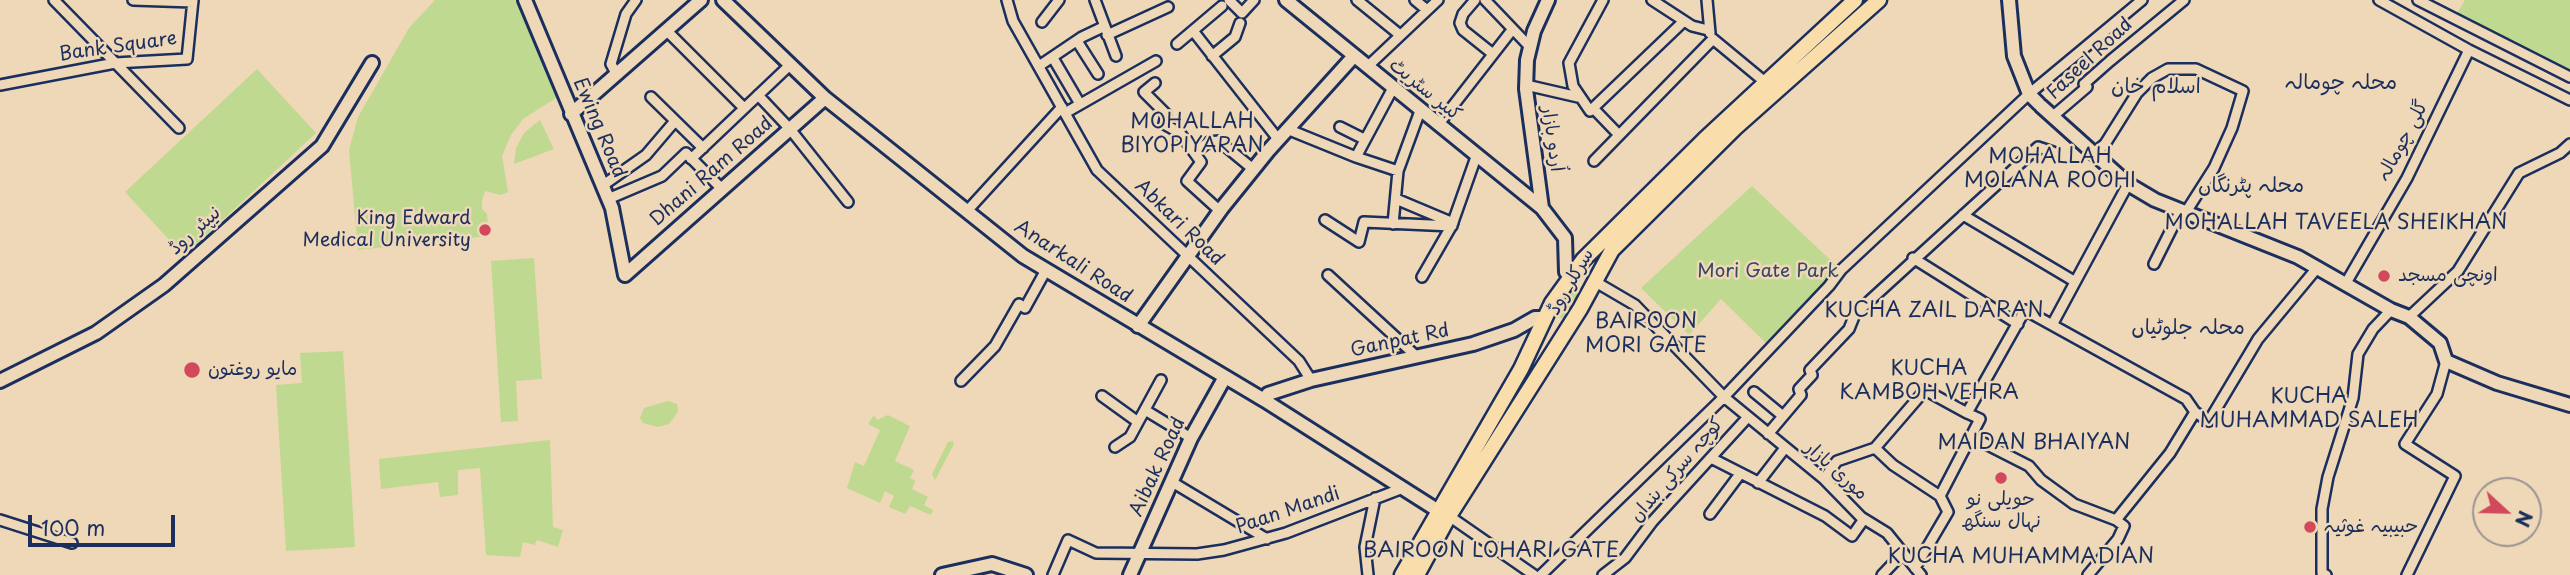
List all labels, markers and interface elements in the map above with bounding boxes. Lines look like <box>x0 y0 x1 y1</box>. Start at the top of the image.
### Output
street label: Faseel Road <box>2042 14 2138 104</box>
street label: Bank Square <box>58 27 178 67</box>
street label: کبیر سٹریٹ <box>1384 54 1466 126</box>
district label: محلہ چومالہ <box>2285 70 2397 96</box>
street label: Ewing Road <box>568 74 630 182</box>
district label: اسلام خان <box>2111 74 2201 100</box>
street label: گلی چومالہ <box>2372 97 2434 185</box>
street label: اُردو بازار <box>1536 105 1568 173</box>
district label: MOHALLAH BIYOPIYARAN <box>1111 109 1273 159</box>
street label: Dhani Ram Road <box>646 113 778 231</box>
district label: MOHALLAH MOLANA ROOHI <box>1954 144 2146 194</box>
district label: محلہ پٹرنگاں <box>2198 173 2304 199</box>
street label: Abkari Road <box>1130 175 1228 271</box>
street label: نیپئر روڈ <box>164 202 226 260</box>
place label: King Edward Medical University <box>302 208 471 252</box>
district label: MOHALLAH TAVEELA SHEIKHAN <box>2143 210 2529 236</box>
street label: Anarkali Road <box>1010 216 1136 308</box>
marker: King Edward Medical University <box>477 222 493 238</box>
street label: سرکلر روڈ <box>1543 245 1599 319</box>
park label: Mori Gate Park <box>1697 261 1839 283</box>
place label: اونچی مسجد <box>2398 265 2498 287</box>
marker: اونچی مسجد <box>2376 268 2392 284</box>
district label: KUCHA ZAIL DARAN <box>1810 298 2058 324</box>
district label: BAIROON MORI GATE <box>1577 309 1715 359</box>
district label: محلہ جلوٹیاں <box>2131 315 2245 341</box>
street label: Ganpat Rd <box>1349 319 1451 363</box>
district label: KUCHA KAMBOH VEHRA <box>1829 356 2029 406</box>
place label: مایو روغتون <box>208 359 297 381</box>
marker: مایو روغتون <box>182 360 202 380</box>
district label: KUCHA MUHAMMAD SALEH <box>2187 384 2431 434</box>
street label: کوچہ سرکی بنداں <box>1625 413 1729 527</box>
street label: Aibak Road <box>1125 414 1191 520</box>
district label: MAIDAN BHAIYAN <box>1925 430 2143 456</box>
street label: موری بازار <box>1800 437 1872 505</box>
marker: حویلی نو نہال سنگھ <box>1993 470 2009 486</box>
north arrow <box>2472 477 2542 547</box>
street label: Paan Mandi <box>1233 483 1343 539</box>
place label: حویلی نو نہال سنگھ <box>1961 489 2041 533</box>
scale bar <box>32 502 178 546</box>
text: N <box>2509 507 2540 531</box>
text: 100 m <box>41 511 105 543</box>
place label: حبیبیہ غوثیہ <box>2324 516 2418 538</box>
marker: حبیبیہ غوثیہ <box>2302 519 2318 535</box>
district label: BAIROON LOHARI GATE <box>1346 538 1636 564</box>
district label: KUCHA MUHAMMADIAN <box>1873 544 2169 570</box>

